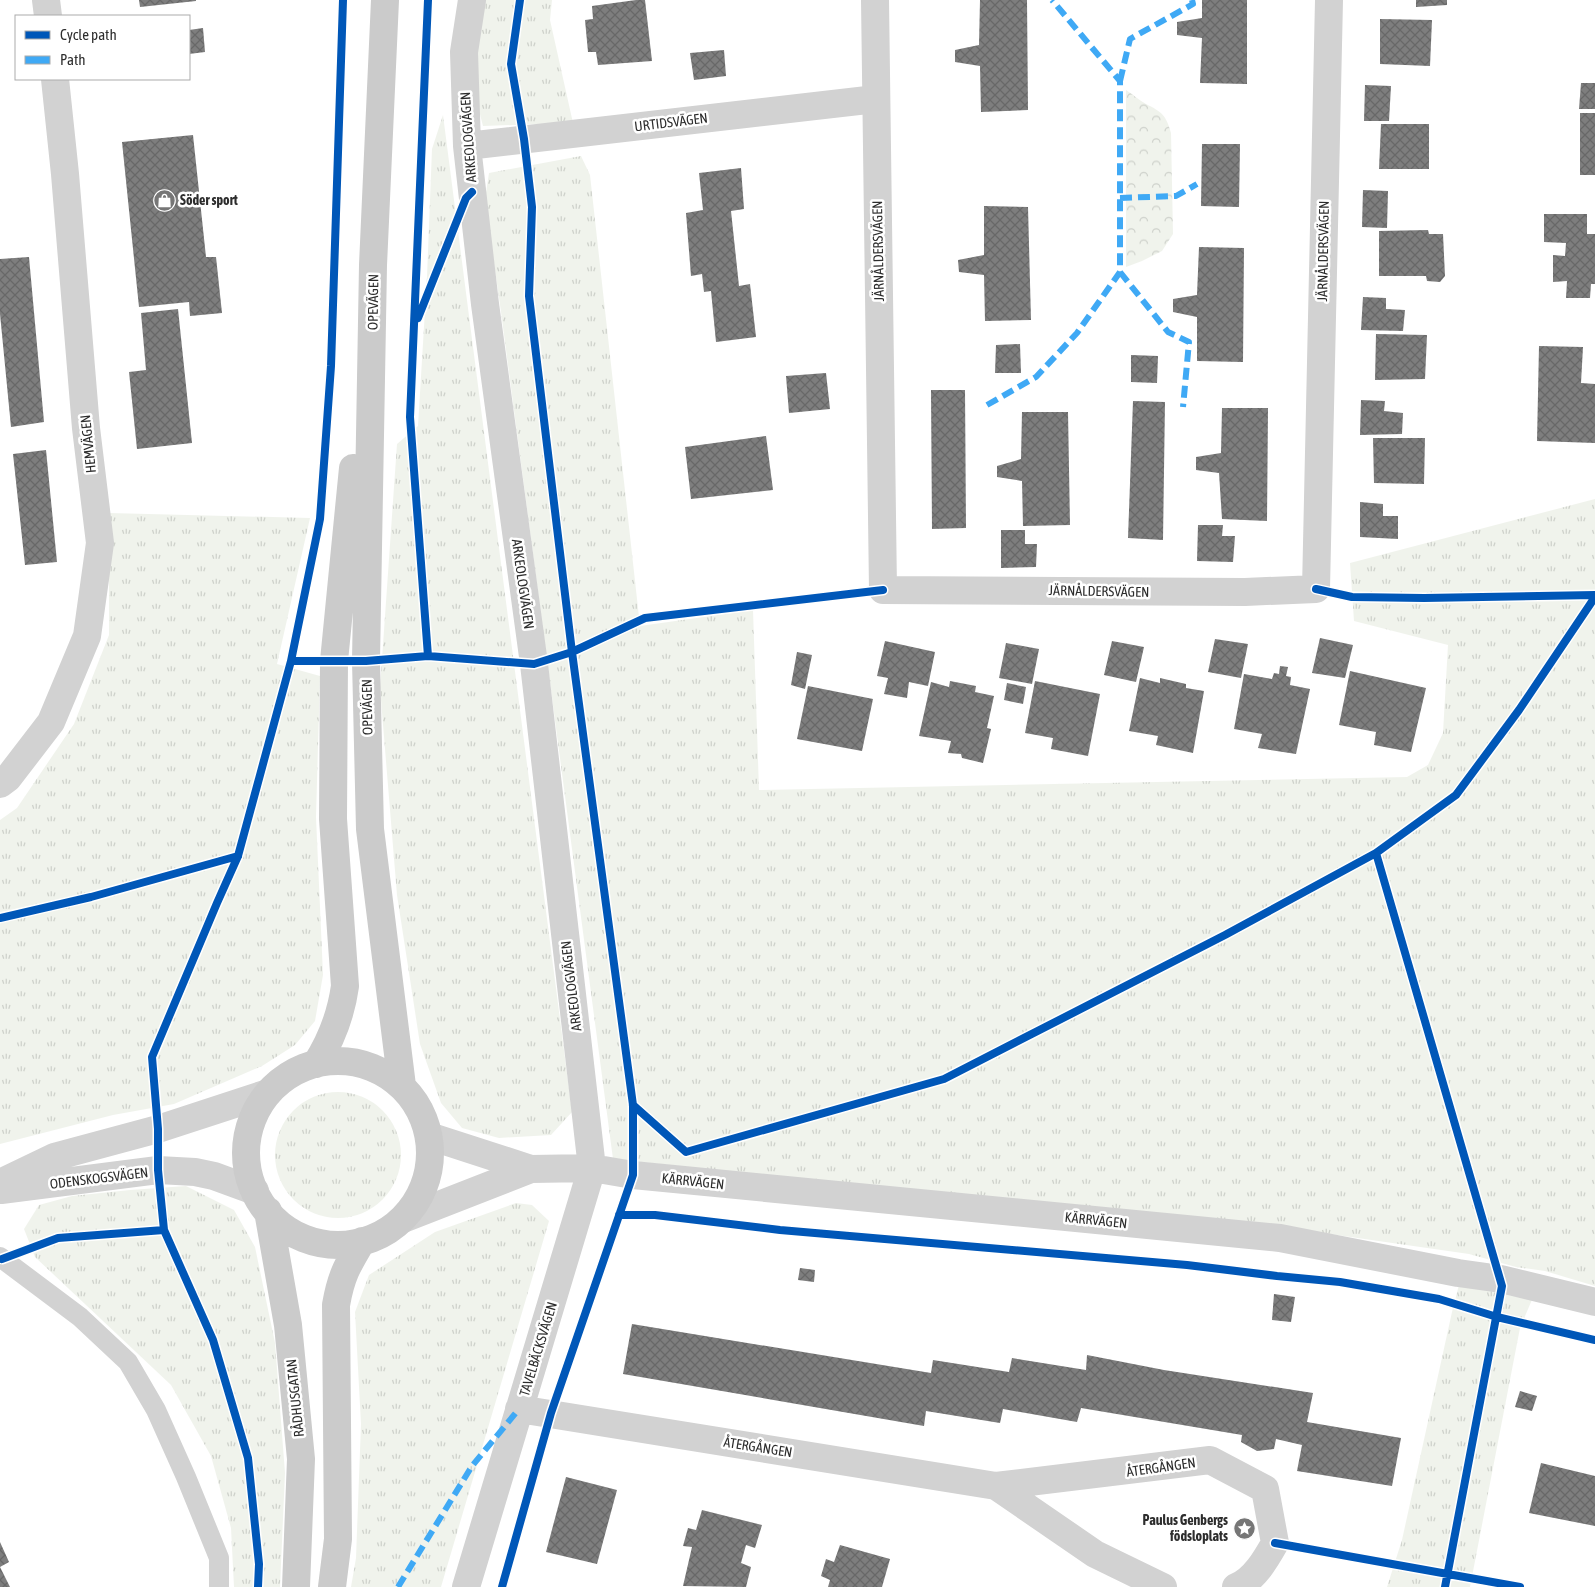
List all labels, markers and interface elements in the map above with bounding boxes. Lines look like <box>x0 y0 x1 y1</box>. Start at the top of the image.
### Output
legend <box>15 15 190 80</box>
text: Cycle path <box>60 26 117 43</box>
text: Path <box>60 51 86 68</box>
street label: ARKEOLOGVÄGEN <box>457 91 479 183</box>
street label: URTIDSVÄGEN <box>633 110 709 134</box>
shop icon: Söder sport <box>152 188 176 212</box>
place label: Söder sport <box>180 192 238 208</box>
street label: JÄRNÅLDERSVÄGEN <box>868 201 887 301</box>
street label: JÄRNÅLDERSVÄGEN <box>1313 201 1332 301</box>
street label: OPEVÄGEN <box>365 274 381 330</box>
street label: HEMVÄGEN <box>77 414 99 474</box>
street label: ARKEOLOGVÄGEN <box>509 538 537 630</box>
street label: JÄRNÅLDERSVÄGEN <box>1049 581 1149 600</box>
street label: OPEVÄGEN <box>359 679 375 735</box>
street label: ARKEOLOGVÄGEN <box>558 940 584 1032</box>
street label: ODENSKOGSVÄGEN <box>49 1164 149 1192</box>
street label: KÄRRVÄGEN <box>661 1170 725 1192</box>
street label: KÄRRVÄGEN <box>1064 1209 1128 1231</box>
street label: TAVELBÄCKSVÄGEN <box>516 1300 560 1398</box>
street label: RÅDHUSGATAN <box>282 1358 307 1438</box>
street label: ÅTERGÅNGEN <box>722 1433 794 1460</box>
street label: ÅTERGÅNGEN <box>1125 1453 1197 1480</box>
place label: Paulus Genbergs födsloplats <box>1143 1512 1228 1544</box>
place icon: Paulus Genbergs födsloplats <box>1232 1516 1256 1540</box>

